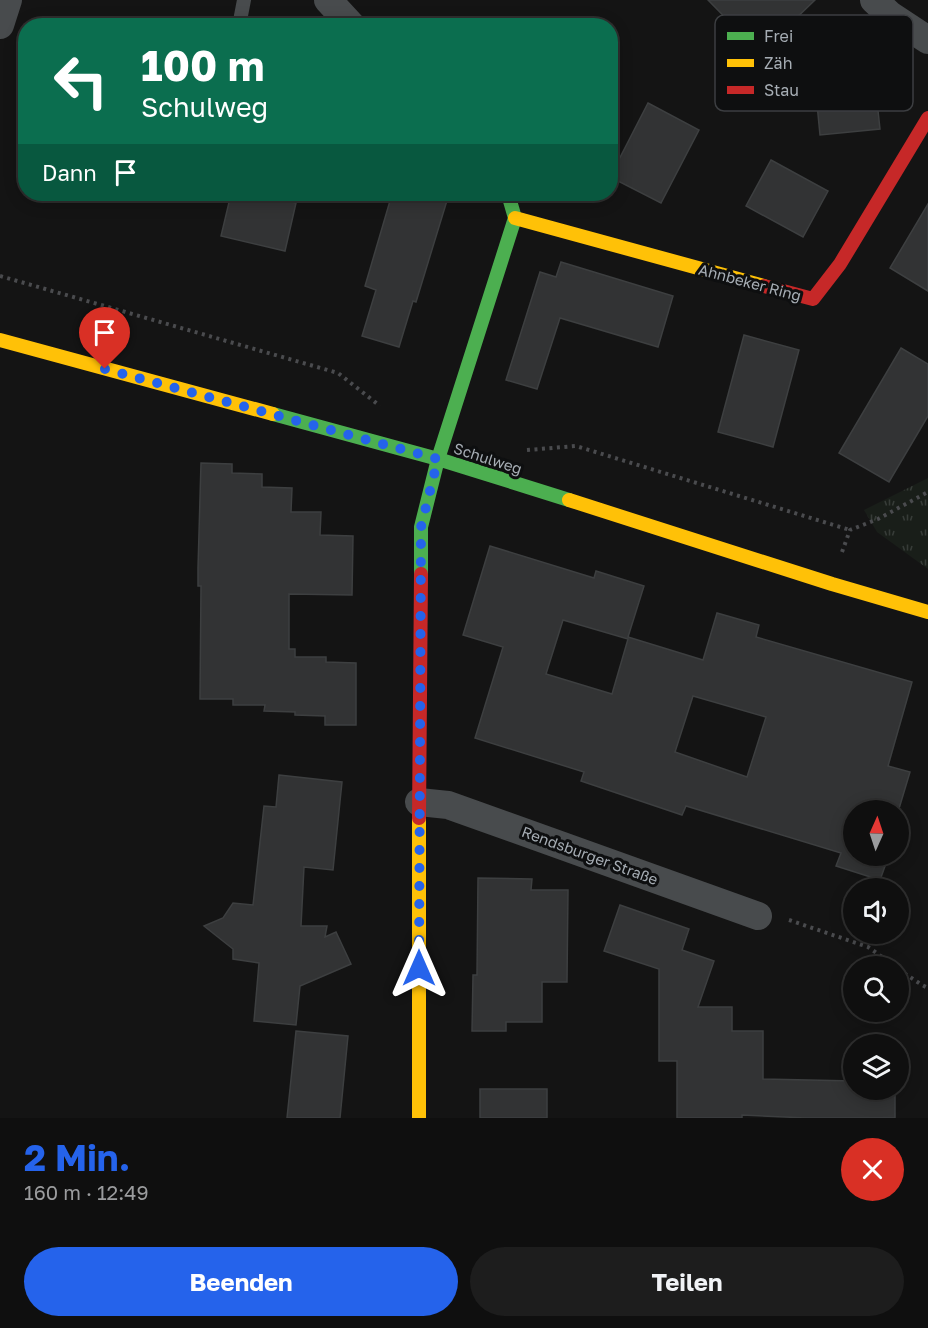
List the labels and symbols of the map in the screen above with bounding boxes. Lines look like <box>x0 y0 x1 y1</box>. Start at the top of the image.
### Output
legend <box>715 15 913 111</box>
text: Frei <box>764 26 793 46</box>
text: Zäh <box>764 53 792 73</box>
text: Stau <box>764 80 799 100</box>
street label: Ahnbeker Ring <box>697 260 803 304</box>
pin <box>79 307 130 369</box>
street label: Schulweg <box>452 439 524 477</box>
north arrow <box>843 800 909 866</box>
street label: Rendsburger Straße <box>519 822 661 888</box>
position arrow <box>387 936 451 1000</box>

